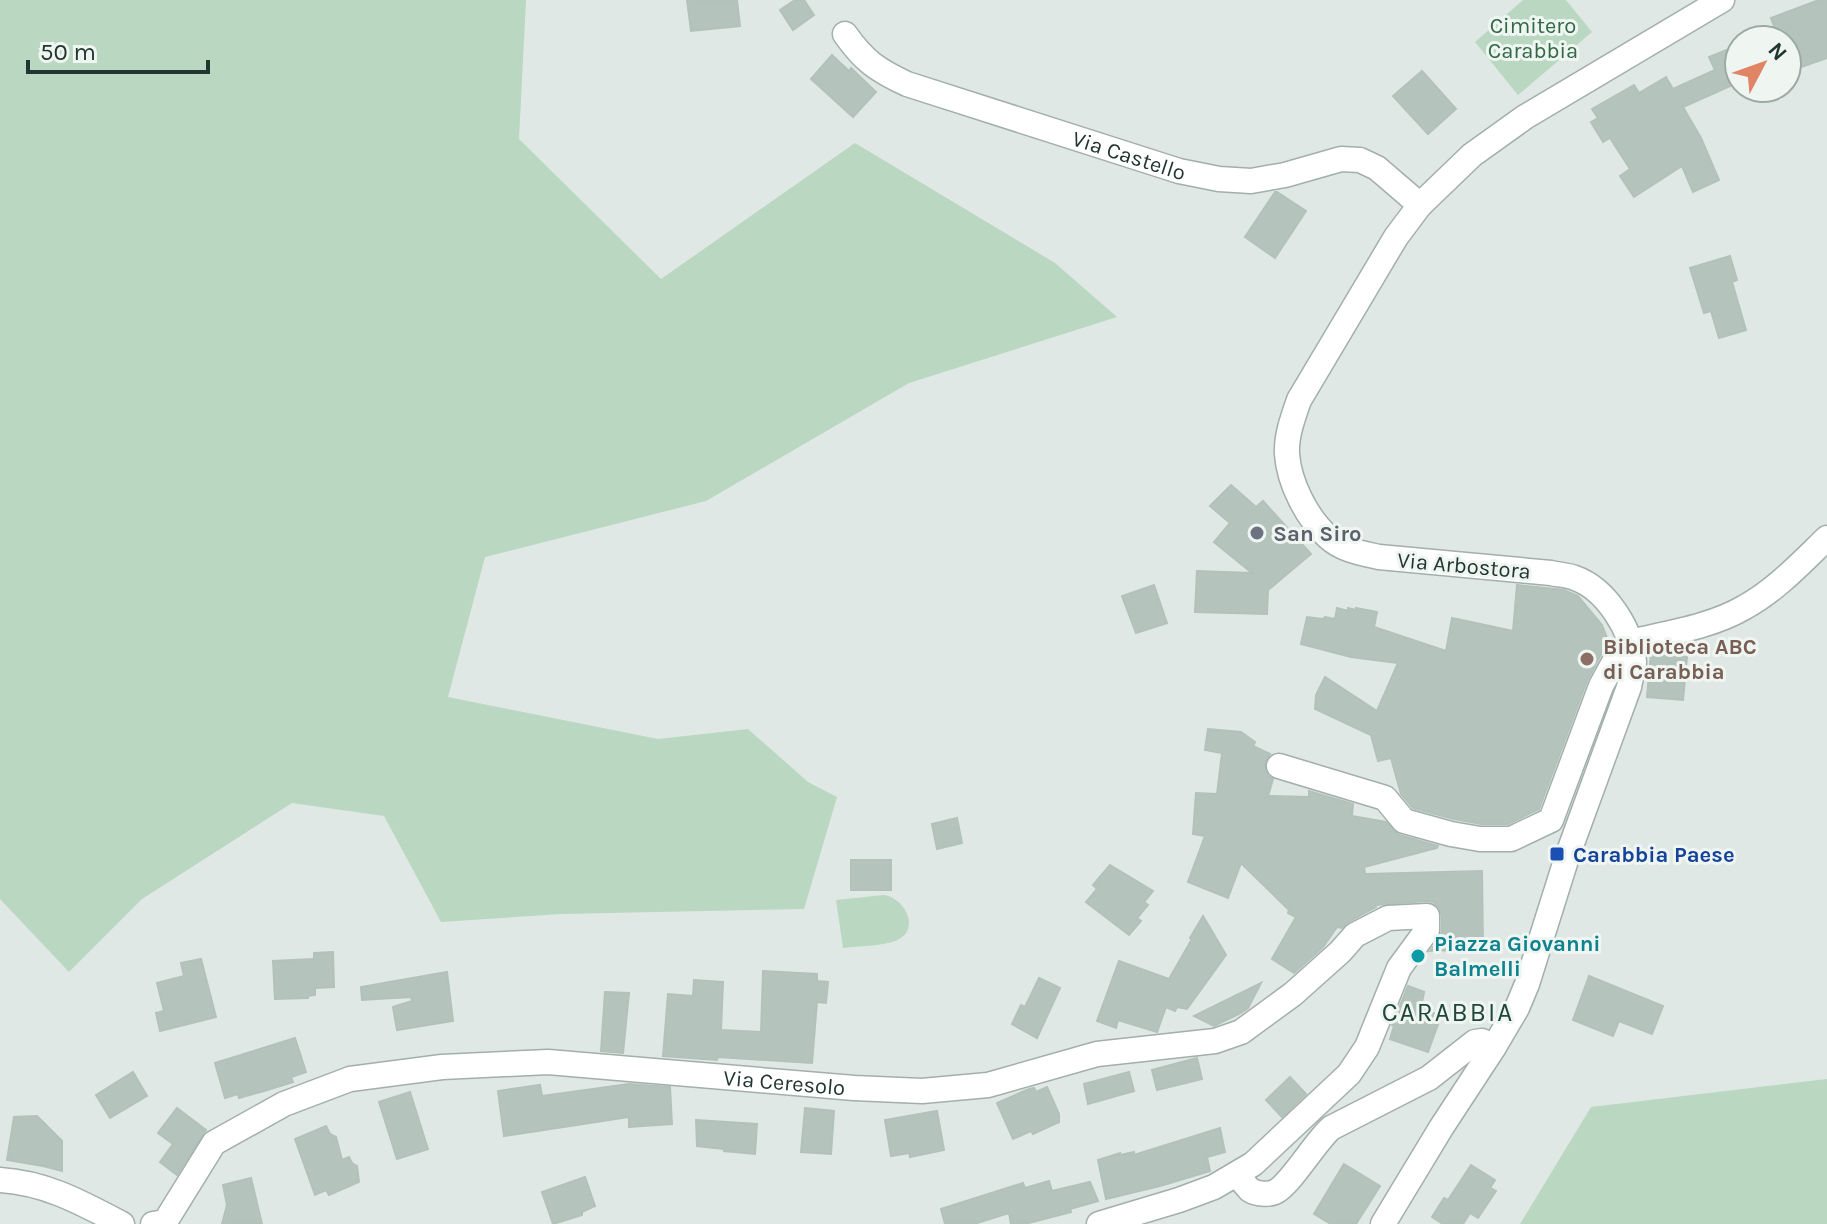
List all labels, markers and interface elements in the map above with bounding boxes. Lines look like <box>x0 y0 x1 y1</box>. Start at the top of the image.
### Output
park label: Cimitero Carabbia <box>1488 13 1578 64</box>
scale bar <box>28 24 208 74</box>
north arrow <box>1723 24 1803 104</box>
text: N <box>1762 37 1792 66</box>
text: 50 m <box>40 38 96 66</box>
street label: Via Castello <box>1069 126 1187 186</box>
place label: San Siro <box>1273 521 1362 547</box>
marker: San Siro <box>1248 524 1266 542</box>
street label: Via Arbostora <box>1396 547 1532 585</box>
place label: Biblioteca ABC di Carabbia <box>1603 634 1757 685</box>
marker: Biblioteca ABC di Carabbia <box>1578 650 1596 668</box>
place label: Carabbia Paese <box>1573 842 1735 868</box>
marker: Carabbia Paese <box>1548 845 1566 863</box>
place label: Piazza Giovanni Balmelli <box>1434 931 1601 982</box>
marker: Piazza Giovanni Balmelli <box>1409 947 1427 965</box>
district label: CARABBIA <box>1382 997 1514 1028</box>
street label: Via Ceresolo <box>722 1065 846 1101</box>

